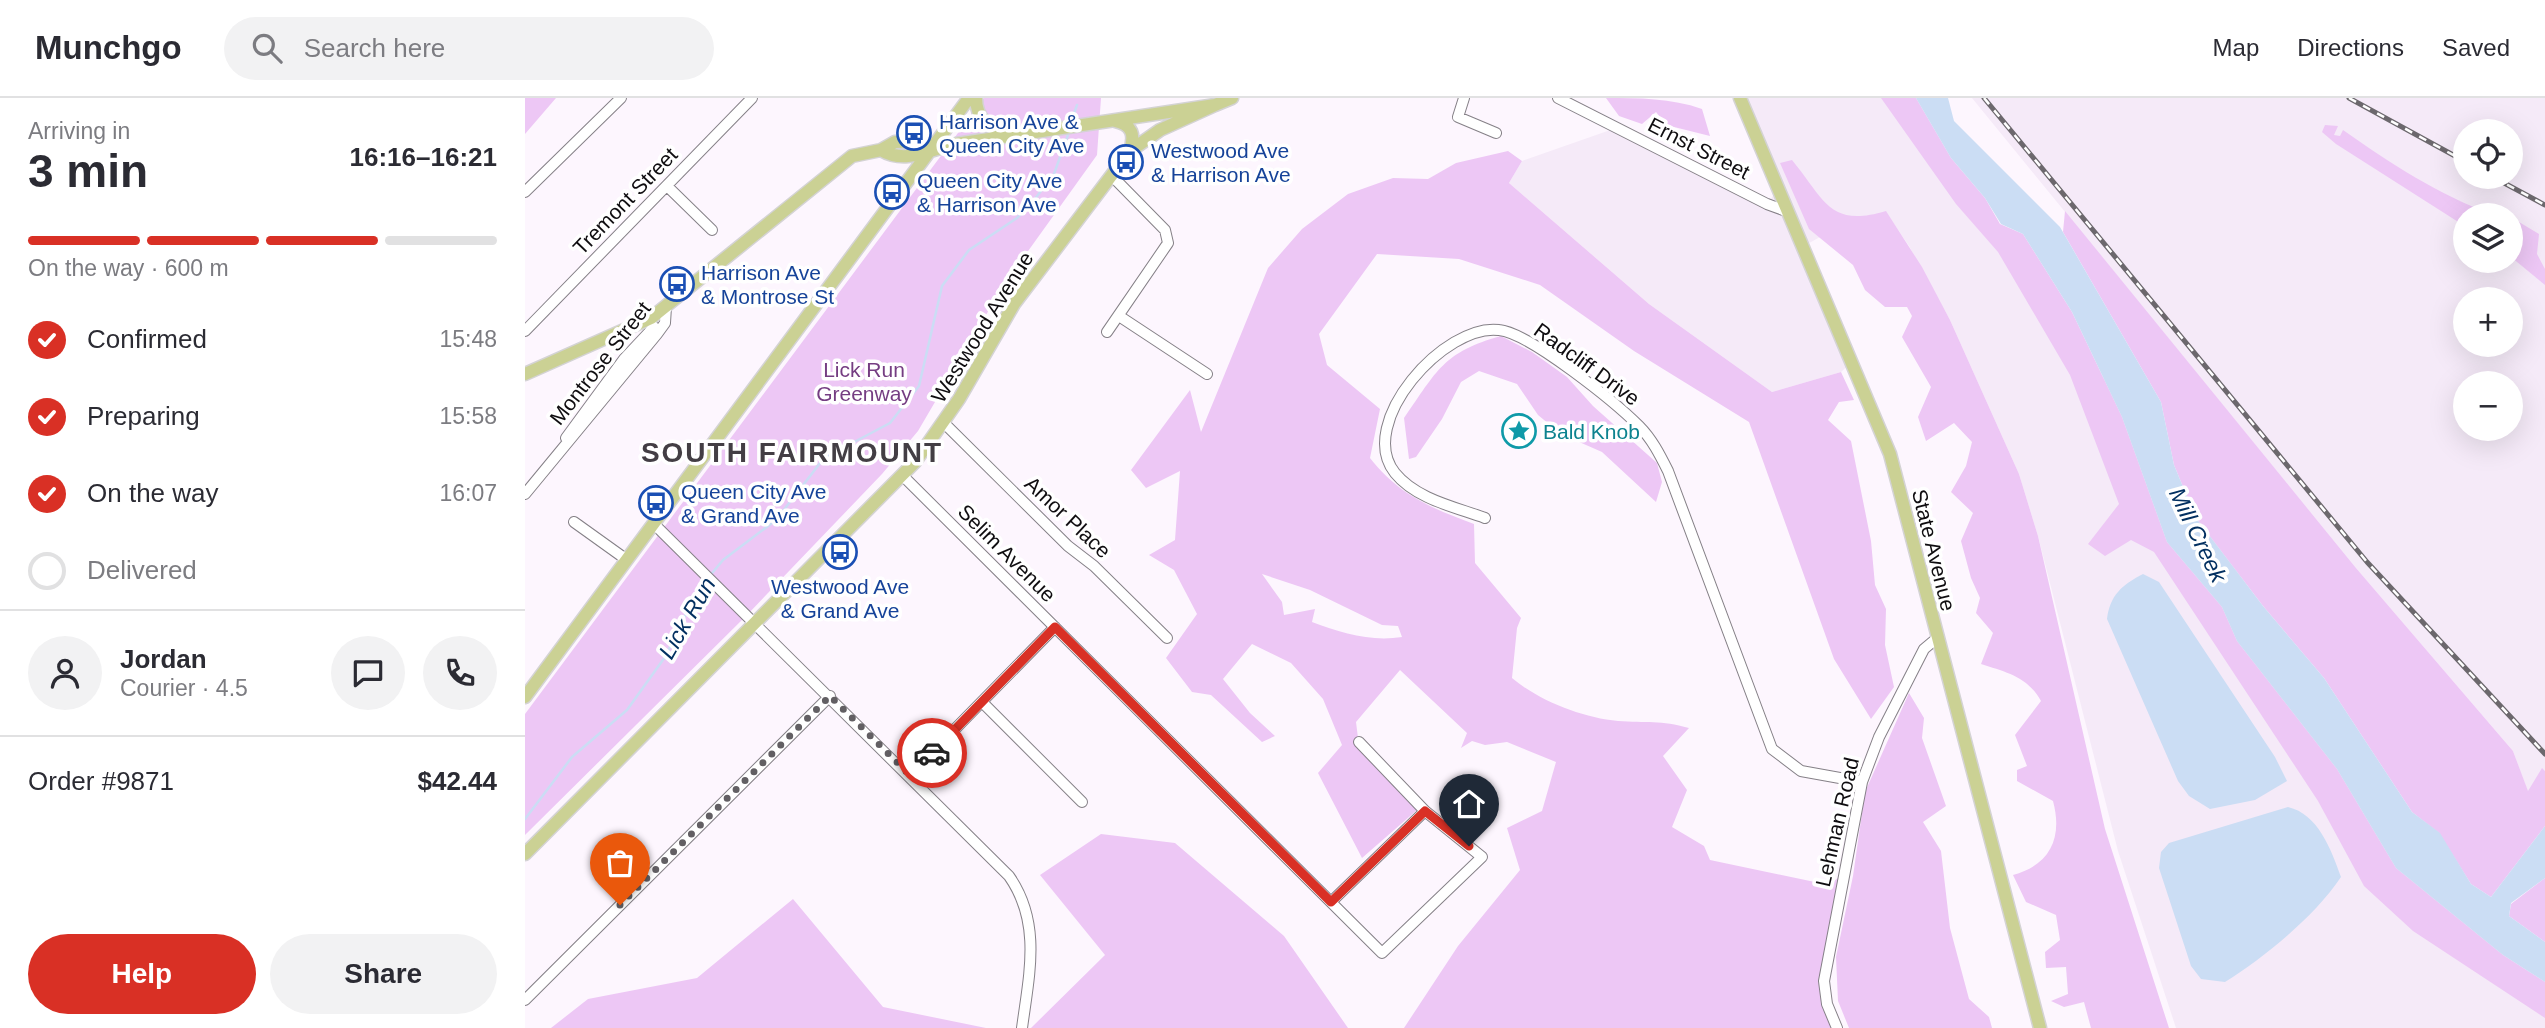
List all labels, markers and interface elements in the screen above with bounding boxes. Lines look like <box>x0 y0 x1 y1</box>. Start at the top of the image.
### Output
search box <box>224 17 714 80</box>
text: Munchgo <box>35 29 182 66</box>
icon: search <box>248 29 286 67</box>
text: Search here <box>304 33 445 63</box>
text: Map <box>2213 34 2259 61</box>
text: Directions <box>2297 34 2404 61</box>
text: Saved <box>2442 34 2510 61</box>
place label: Harrison Ave & Queen City Ave <box>939 110 1085 157</box>
street label: Ernst Street <box>1644 113 1754 183</box>
bus stop icon: Harrison Ave & Queen City Ave <box>895 114 933 152</box>
text: Arriving in <box>28 118 130 144</box>
map controls <box>2453 119 2523 441</box>
button: locate <box>2453 119 2523 189</box>
place label: Westwood Ave & Harrison Ave <box>1151 139 1291 186</box>
text: 16:16–16:21 <box>350 142 497 172</box>
street label: Tremont Street <box>568 143 682 259</box>
bus stop icon: Westwood Ave & Harrison Ave <box>1107 143 1145 181</box>
text: 3 min <box>28 145 148 197</box>
place label: Queen City Ave & Harrison Ave <box>917 169 1063 216</box>
bus stop icon: Queen City Ave & Harrison Ave <box>873 173 911 211</box>
button: layers <box>2453 203 2523 273</box>
street label: Westwood Avenue <box>926 247 1038 407</box>
text: On the way · 600 m <box>28 255 229 281</box>
place label: Harrison Ave & Montrose St <box>701 261 834 308</box>
bus stop icon: Harrison Ave & Montrose St <box>658 265 696 303</box>
button: + <box>2453 287 2523 357</box>
street label: Montrose Street <box>545 297 655 429</box>
street label: Radcliff Drive <box>1530 318 1644 410</box>
icon: check <box>28 321 66 359</box>
text: Confirmed <box>87 324 207 354</box>
text: 15:48 <box>439 326 497 352</box>
park label: Lick Run Greenway <box>816 358 912 405</box>
button: − <box>2453 371 2523 441</box>
icon: check <box>28 398 66 436</box>
text: Preparing <box>87 401 200 431</box>
text: 15:58 <box>439 403 497 429</box>
place icon: Bald Knob <box>1500 412 1538 450</box>
place label: Bald Knob <box>1543 420 1640 443</box>
district label: SOUTH FAIRMOUNT <box>641 437 943 468</box>
street label: Amor Place <box>1020 472 1116 562</box>
icon: check <box>28 475 66 513</box>
text: On the way <box>87 478 219 508</box>
text: 16:07 <box>439 480 497 506</box>
place label: Queen City Ave & Grand Ave <box>681 480 827 527</box>
water label: Mill Creek <box>2164 483 2233 588</box>
bus stop icon: Queen City Ave & Grand Ave <box>637 484 675 522</box>
street label: State Avenue <box>1908 487 1960 613</box>
street label: Selim Avenue <box>954 500 1060 606</box>
bus stop icon: Westwood Ave & Grand Ave <box>821 533 859 571</box>
text: Delivered <box>87 555 197 585</box>
water label: Lick Run <box>653 573 721 663</box>
place label: Westwood Ave & Grand Ave <box>771 575 909 622</box>
button: person <box>28 636 102 710</box>
button: chat <box>331 636 405 710</box>
button: phone <box>423 636 497 710</box>
text: Jordan <box>120 644 207 674</box>
text: Courier · 4.5 <box>120 675 248 701</box>
courier <box>897 718 967 788</box>
icon: car <box>913 734 951 772</box>
street label: Lehman Road <box>1811 755 1863 889</box>
text: Order #9871 <box>28 766 174 796</box>
text: $42.44 <box>417 766 497 796</box>
pin <box>1439 774 1499 846</box>
icon: home <box>1450 785 1488 823</box>
pin <box>590 833 650 905</box>
icon: bag <box>601 844 639 882</box>
button: Help <box>28 934 256 1014</box>
button: Share <box>270 934 497 1014</box>

